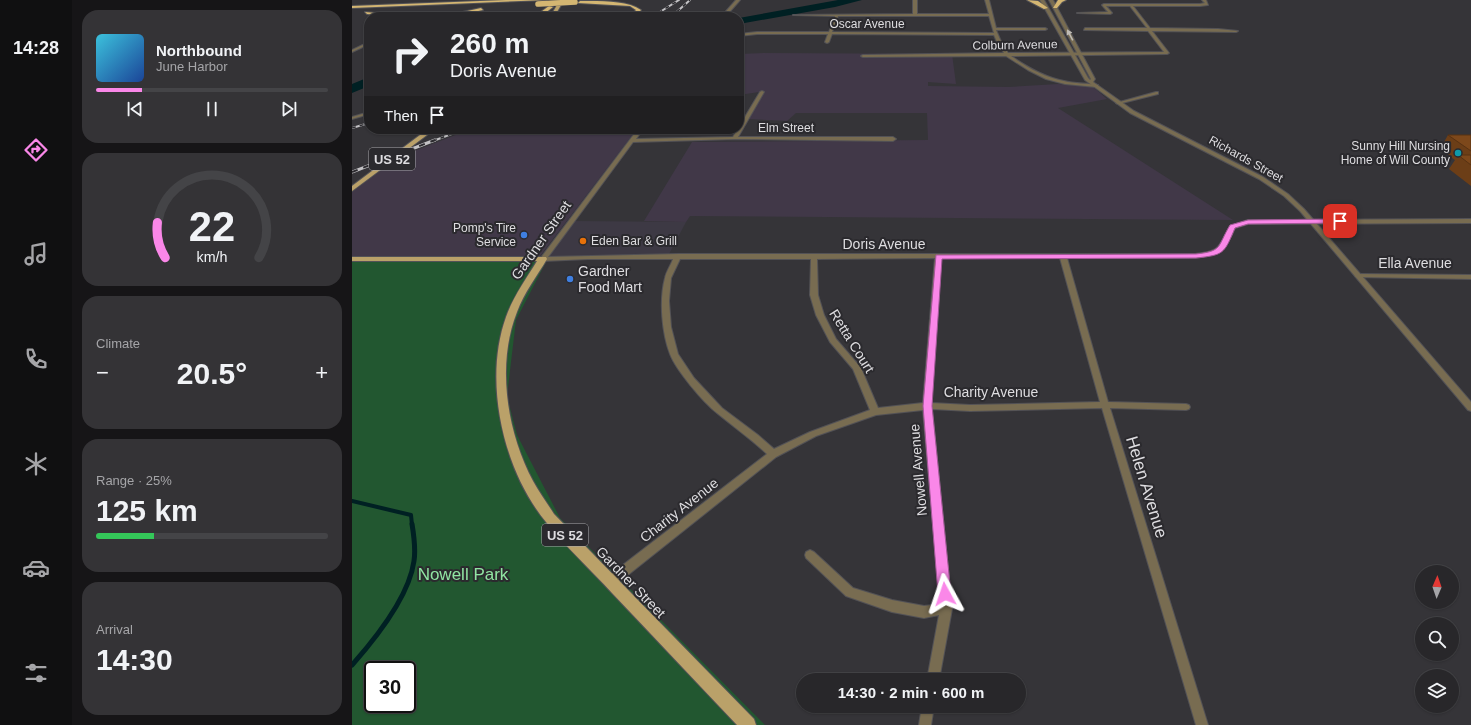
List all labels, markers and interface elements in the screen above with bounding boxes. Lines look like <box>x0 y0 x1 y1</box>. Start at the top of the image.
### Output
street label: Oscar Avenue <box>829 17 905 31</box>
icon: right <box>384 28 436 80</box>
text: 260 m <box>450 28 529 59</box>
one-way arrow <box>1067 29 1074 40</box>
street label: Colburn Avenue <box>972 37 1058 53</box>
text: 14:28 <box>13 38 59 58</box>
text: Northbound <box>156 42 242 59</box>
text: June Harbor <box>156 59 228 74</box>
text: Doris Avenue <box>450 61 557 81</box>
icon: previous <box>124 98 146 120</box>
icon: pause <box>201 98 223 120</box>
icon: next <box>278 98 300 120</box>
icon: arrive <box>426 104 448 126</box>
text: Then <box>384 107 418 124</box>
street label: Elm Street <box>758 121 815 135</box>
street label: Richards Street <box>1206 133 1286 185</box>
icon: directions <box>22 136 50 164</box>
place label: Sunny Hill Nursing Home of Will County <box>1341 139 1450 167</box>
road number: US 52 <box>369 148 415 170</box>
marker: Sunny Hill Nursing Home of Will County <box>1453 148 1463 158</box>
street label: Gardner Street <box>508 197 574 283</box>
text: 22 <box>189 202 235 249</box>
pin <box>1323 204 1357 238</box>
icon: arrive <box>1329 210 1351 232</box>
place label: Pomp's Tire Service <box>453 221 516 249</box>
marker: Pomp's Tire Service <box>519 230 529 240</box>
place label: Eden Bar & Grill <box>591 234 677 248</box>
marker: Eden Bar & Grill <box>578 236 588 246</box>
street label: Doris Avenue <box>842 236 926 252</box>
icon: music <box>22 240 50 268</box>
text: km/h <box>197 248 228 264</box>
street label: Ella Avenue <box>1378 255 1452 271</box>
place label: Gardner Food Mart <box>578 263 642 295</box>
marker: Gardner Food Mart <box>565 274 575 284</box>
street label: Retta Court <box>826 306 878 376</box>
text: Climate <box>96 336 140 351</box>
icon: phone <box>22 345 50 373</box>
text: 20.5° <box>177 357 247 390</box>
text: − <box>96 360 109 385</box>
text: + <box>315 360 328 385</box>
street label: Charity Avenue <box>944 384 1039 400</box>
street label: Nowell Avenue <box>906 423 930 517</box>
street label: Helen Avenue <box>1122 434 1171 540</box>
icon: climate <box>22 450 50 478</box>
text: Range · 25% <box>96 473 172 488</box>
street label: Charity Avenue <box>637 474 721 545</box>
text: 125 km <box>96 494 198 527</box>
road number: US 52 <box>542 524 588 546</box>
street label: Gardner Street <box>593 543 669 621</box>
icon: car <box>22 554 50 582</box>
park label: Nowell Park <box>418 565 509 584</box>
north arrow <box>1415 565 1459 609</box>
map controls <box>1415 565 1459 713</box>
position arrow <box>924 573 966 615</box>
button: search <box>1415 617 1459 661</box>
text: Arrival <box>96 622 133 637</box>
text: 14:30 <box>96 643 173 676</box>
icon: filters <box>22 659 50 687</box>
speed limit sign: 30 <box>364 661 416 713</box>
button: layers <box>1415 669 1459 713</box>
text: 14:30 · 2 min · 600 m <box>838 684 984 701</box>

